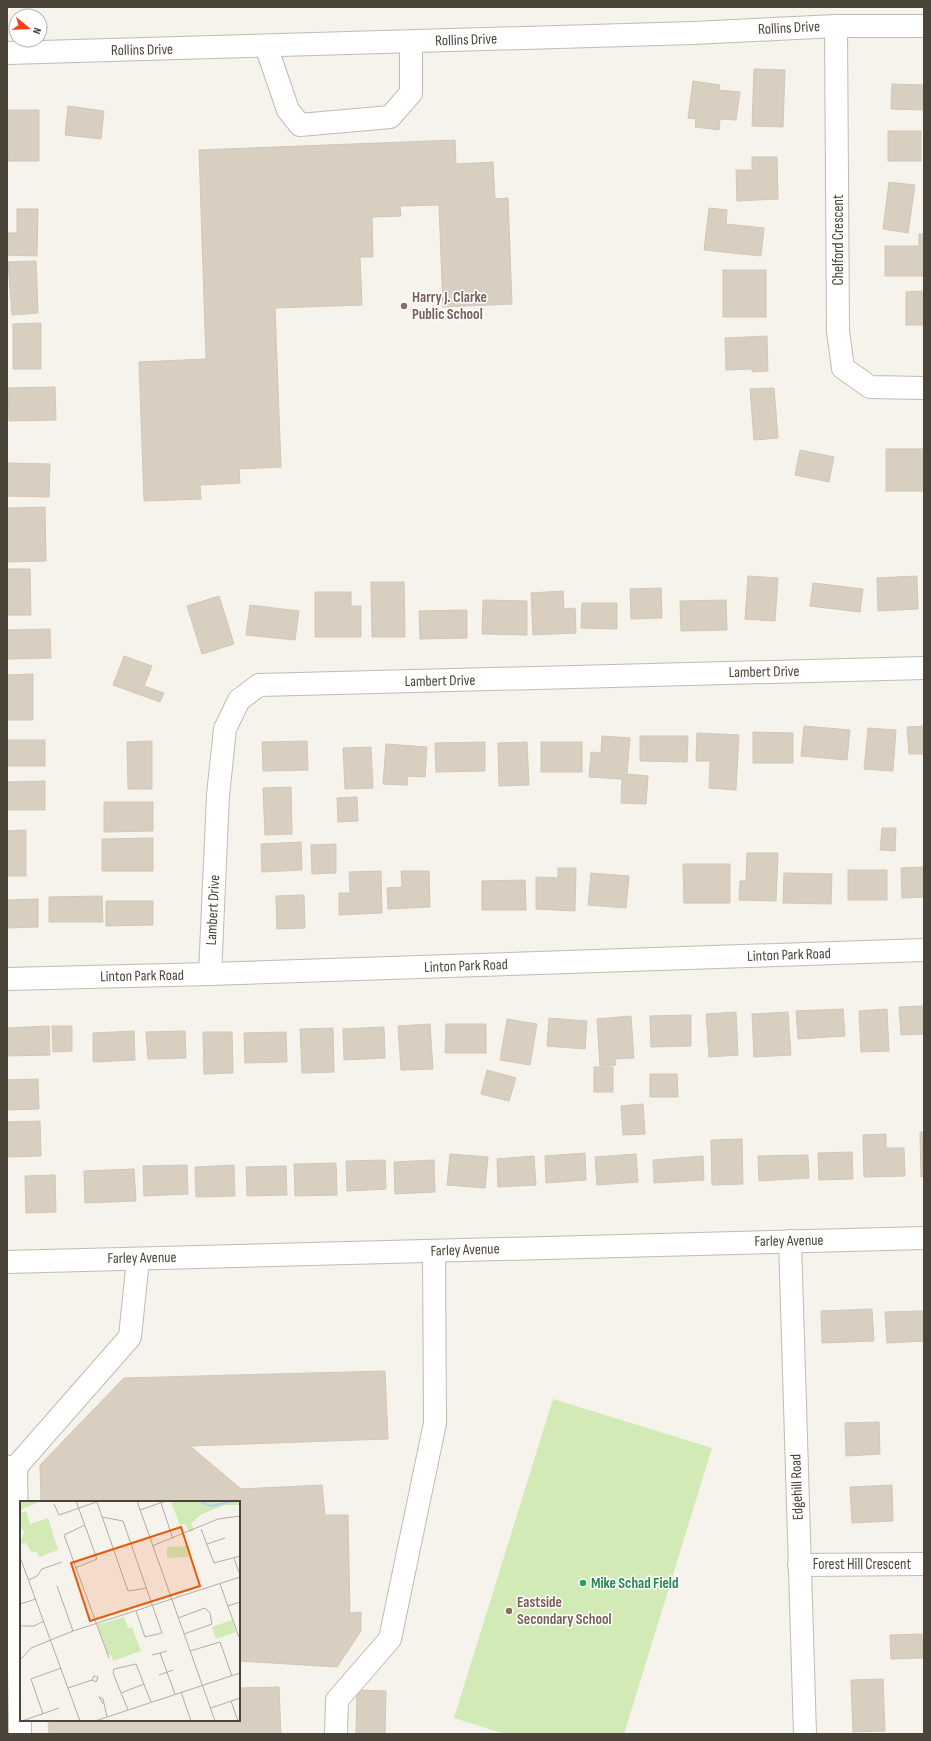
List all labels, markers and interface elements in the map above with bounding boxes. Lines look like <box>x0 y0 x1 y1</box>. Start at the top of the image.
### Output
north arrow <box>8 8 48 48</box>
street label: Rollins Drive <box>758 17 820 39</box>
text: N <box>30 26 44 36</box>
street label: Rollins Drive <box>435 29 497 51</box>
street label: Rollins Drive <box>111 40 173 60</box>
street label: Chelford Crescent <box>829 194 848 286</box>
place label: Harry J. Clarke Public School <box>412 288 487 324</box>
marker: Harry J. Clarke Public School <box>399 301 409 311</box>
street label: Lambert Drive <box>728 662 800 682</box>
street label: Lambert Drive <box>404 671 476 691</box>
street label: Lambert Drive <box>202 874 224 946</box>
street label: Linton Park Road <box>747 944 831 966</box>
street label: Linton Park Road <box>424 955 508 977</box>
street label: Linton Park Road <box>100 966 184 986</box>
street label: Farley Avenue <box>754 1231 824 1251</box>
street label: Farley Avenue <box>430 1239 500 1261</box>
street label: Farley Avenue <box>107 1248 177 1268</box>
street label: Edgehill Road <box>786 1453 808 1521</box>
inset map <box>20 1501 240 1721</box>
street label: Forest Hill Crescent <box>813 1555 912 1574</box>
place label: Mike Schad Field <box>591 1574 678 1593</box>
marker: Mike Schad Field <box>578 1578 588 1588</box>
place label: Eastside Secondary School <box>517 1593 612 1629</box>
marker: Eastside Secondary School <box>504 1606 514 1616</box>

